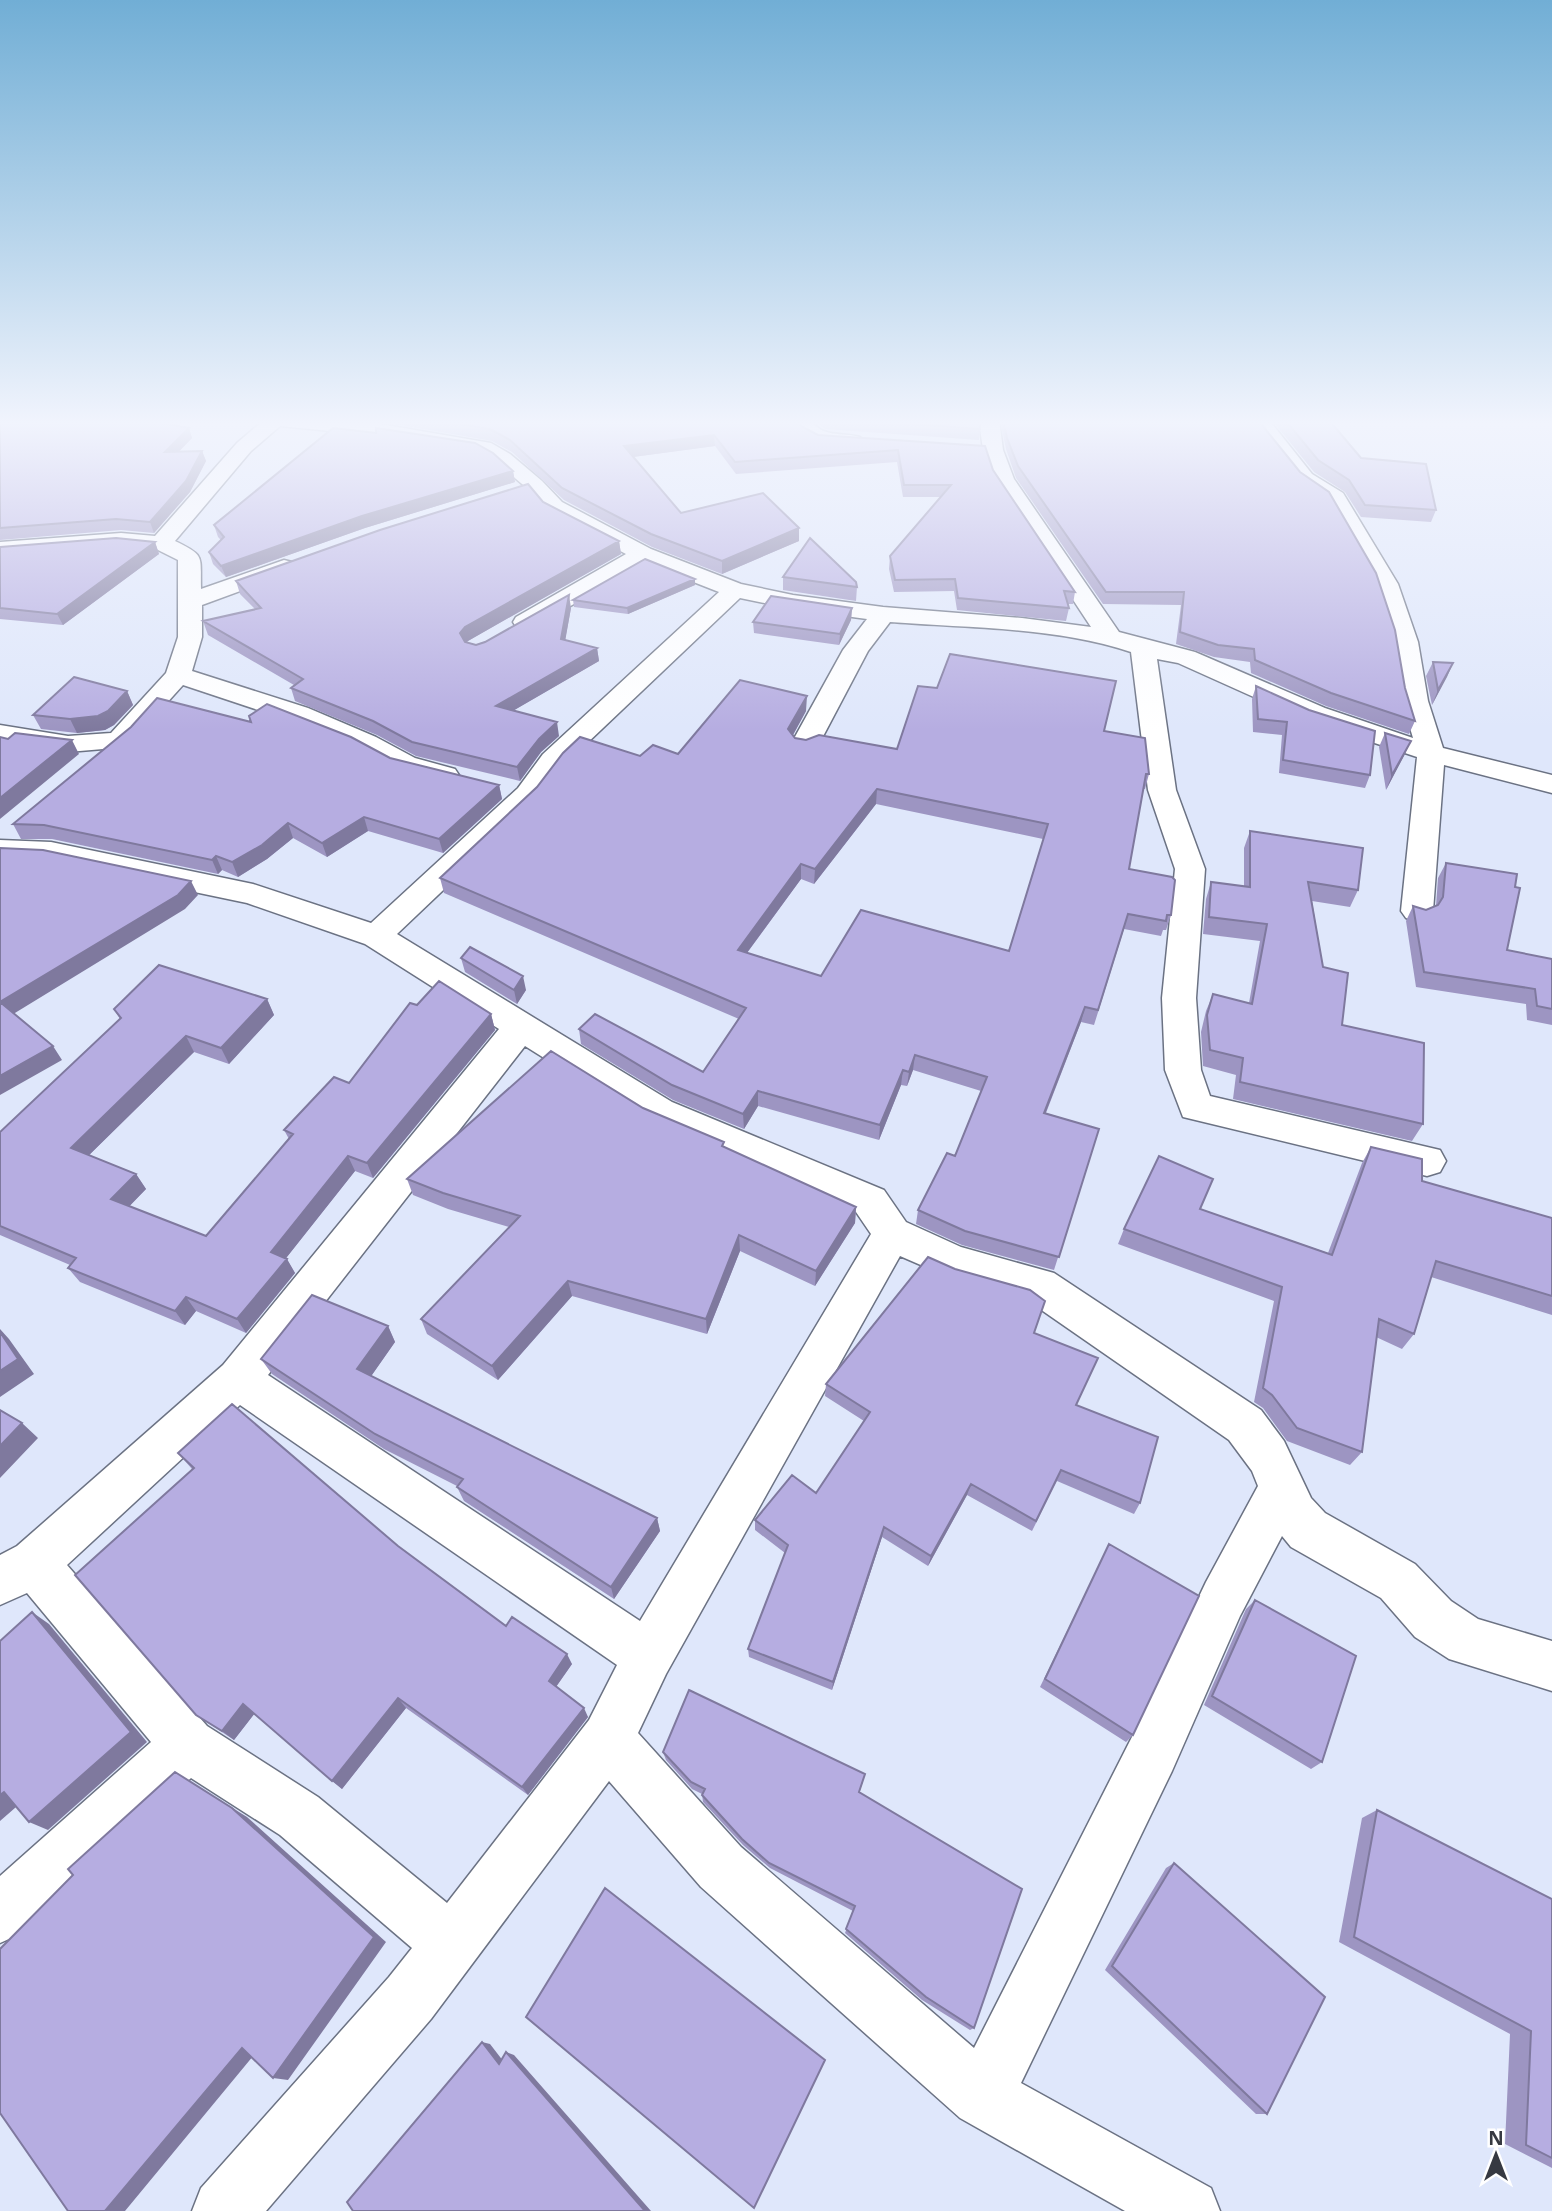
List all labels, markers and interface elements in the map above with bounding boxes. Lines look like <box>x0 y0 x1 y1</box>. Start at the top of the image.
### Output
north arrow <box>1461 2120 1531 2190</box>
text: N <box>1488 2125 1504 2151</box>

